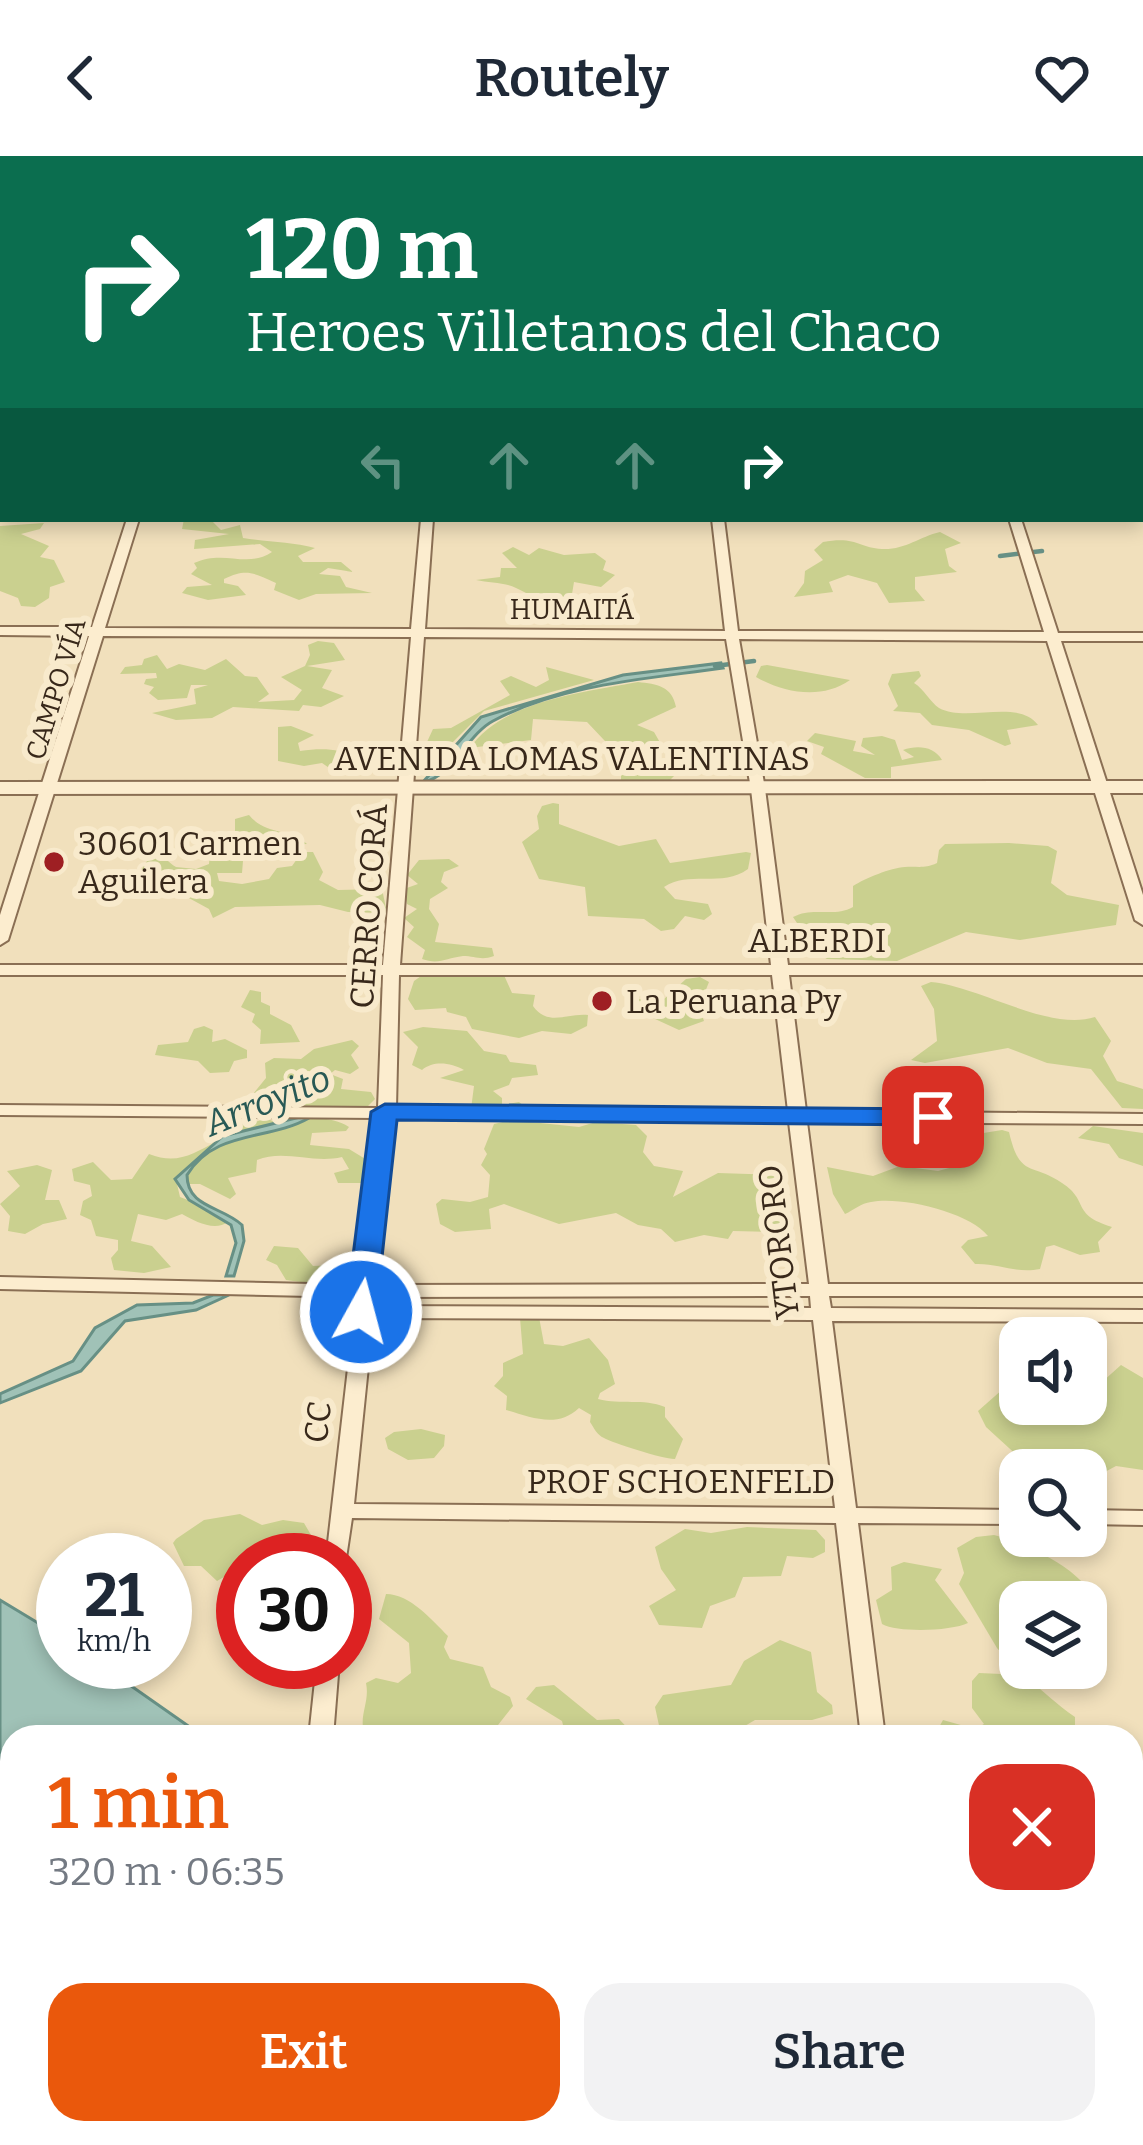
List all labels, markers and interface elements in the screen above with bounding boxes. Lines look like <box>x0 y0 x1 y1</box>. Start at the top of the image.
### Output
icon: back <box>48 45 114 111</box>
icon: heart <box>1029 45 1095 111</box>
text: Routely <box>474 46 669 110</box>
text: 120 m <box>246 199 478 300</box>
icon: right <box>48 204 204 360</box>
text: Heroes Villetanos del Chaco <box>246 301 942 365</box>
icon: left <box>350 432 416 498</box>
icon: ahead <box>476 432 542 498</box>
icon: ahead <box>602 432 668 498</box>
icon: right <box>728 432 794 498</box>
street label: HUMAITÁ <box>510 593 635 626</box>
street label: CAMPO VÍA <box>17 613 93 764</box>
street label: AVENIDA LOMAS VALENTINAS <box>334 739 810 779</box>
street label: CERRO CORÁ <box>342 802 396 1010</box>
place label: 30601 Carmen Aguilera <box>78 824 302 902</box>
marker: 30601 Carmen Aguilera <box>41 849 67 875</box>
street label: ALBERDI <box>748 921 886 961</box>
place label: La Peruana Py <box>626 982 841 1022</box>
marker: La Peruana Py <box>589 988 615 1014</box>
water label: Arroyito <box>196 1056 337 1147</box>
pin <box>882 1066 984 1168</box>
icon: arrive <box>900 1084 966 1150</box>
street label: YTORORO <box>750 1162 808 1321</box>
position arrow <box>298 1249 424 1375</box>
map controls <box>999 1317 1107 1689</box>
button: sound <box>999 1317 1107 1425</box>
street label: CC <box>296 1399 340 1445</box>
button: search <box>999 1449 1107 1557</box>
street label: PROF SCHOENFELD <box>527 1462 835 1502</box>
speed limit sign: 30 <box>216 1533 372 1689</box>
text: 21 <box>84 1560 144 1632</box>
button: layers <box>999 1581 1107 1689</box>
text: km/h <box>77 1623 151 1659</box>
text: 1 min <box>48 1761 229 1847</box>
button: close <box>969 1764 1095 1890</box>
text: 320 m · 06:35 <box>48 1849 284 1895</box>
button: Exit <box>48 1983 560 2121</box>
button: Share <box>584 1983 1095 2121</box>

